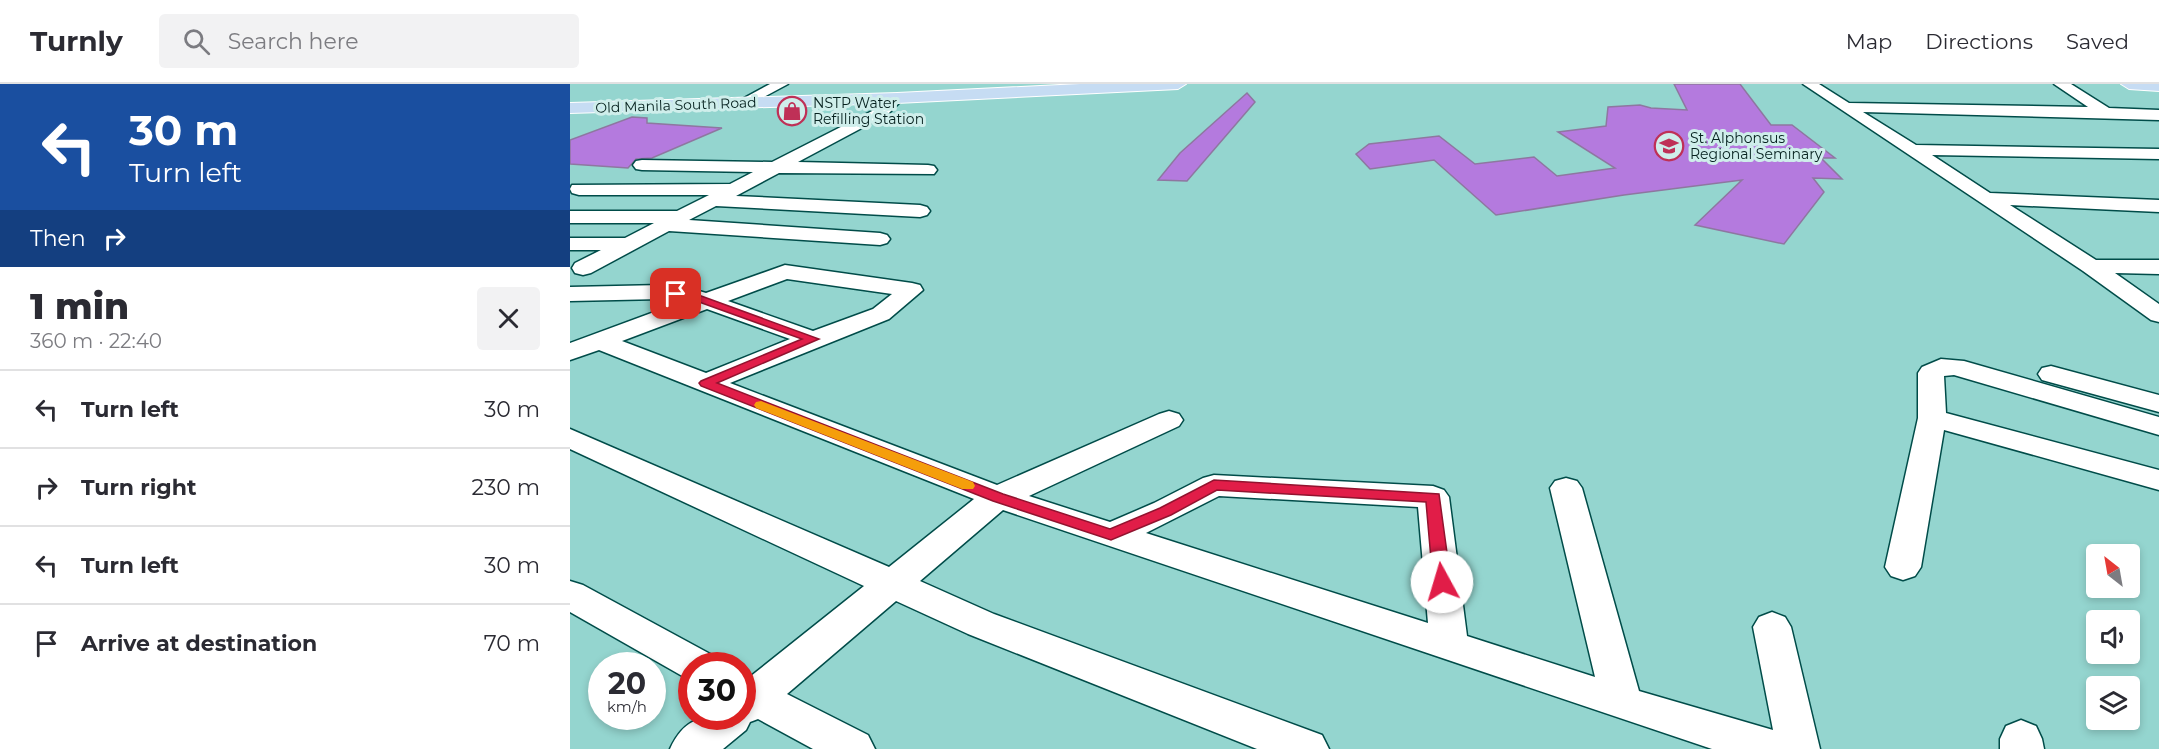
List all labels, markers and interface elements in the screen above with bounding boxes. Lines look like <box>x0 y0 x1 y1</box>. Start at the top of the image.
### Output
search box <box>159 14 579 68</box>
text: Turnly <box>30 24 123 58</box>
icon: search <box>180 25 213 58</box>
text: Search here <box>228 28 359 55</box>
text: Map <box>1846 29 1892 54</box>
text: Directions <box>1925 29 2033 54</box>
text: Saved <box>2066 29 2129 54</box>
street label: Old Manila South Road <box>595 93 757 117</box>
place label: NSTP Water Refilling Station <box>813 94 924 128</box>
shop icon: NSTP Water Refilling Station <box>776 95 808 127</box>
text: 30 m <box>129 104 238 156</box>
icon: left <box>30 108 108 186</box>
place label: St. Alphonsus Regional Seminary <box>1690 129 1823 163</box>
school or university icon: St. Alphonsus Regional Seminary <box>1653 130 1685 162</box>
text: Turn left <box>129 156 242 189</box>
icon: right <box>98 222 131 255</box>
text: Then <box>30 225 86 252</box>
pin <box>650 268 701 319</box>
icon: arrive <box>659 277 692 310</box>
text: 1 min <box>30 284 129 328</box>
button: close <box>477 287 540 350</box>
text: 360 m · 22:40 <box>30 329 162 353</box>
icon: left <box>30 393 63 426</box>
text: Turn left <box>81 396 179 423</box>
text: 30 m <box>484 396 540 423</box>
icon: right <box>30 471 63 504</box>
text: Turn right <box>81 474 196 501</box>
text: 230 m <box>471 474 540 501</box>
north arrow <box>2086 544 2140 598</box>
map controls <box>2086 544 2140 730</box>
icon: left <box>30 549 63 582</box>
position arrow <box>1410 550 1474 614</box>
text: Turn left <box>81 552 179 579</box>
text: 30 m <box>484 552 540 579</box>
button: sound <box>2086 610 2140 664</box>
icon: arrive <box>30 627 63 660</box>
text: Arrive at destination <box>81 630 317 657</box>
text: 70 m <box>484 630 540 657</box>
speed limit sign: 30 <box>678 652 756 730</box>
text: 20 <box>608 665 646 702</box>
button: layers <box>2086 676 2140 730</box>
text: km/h <box>607 697 647 716</box>

